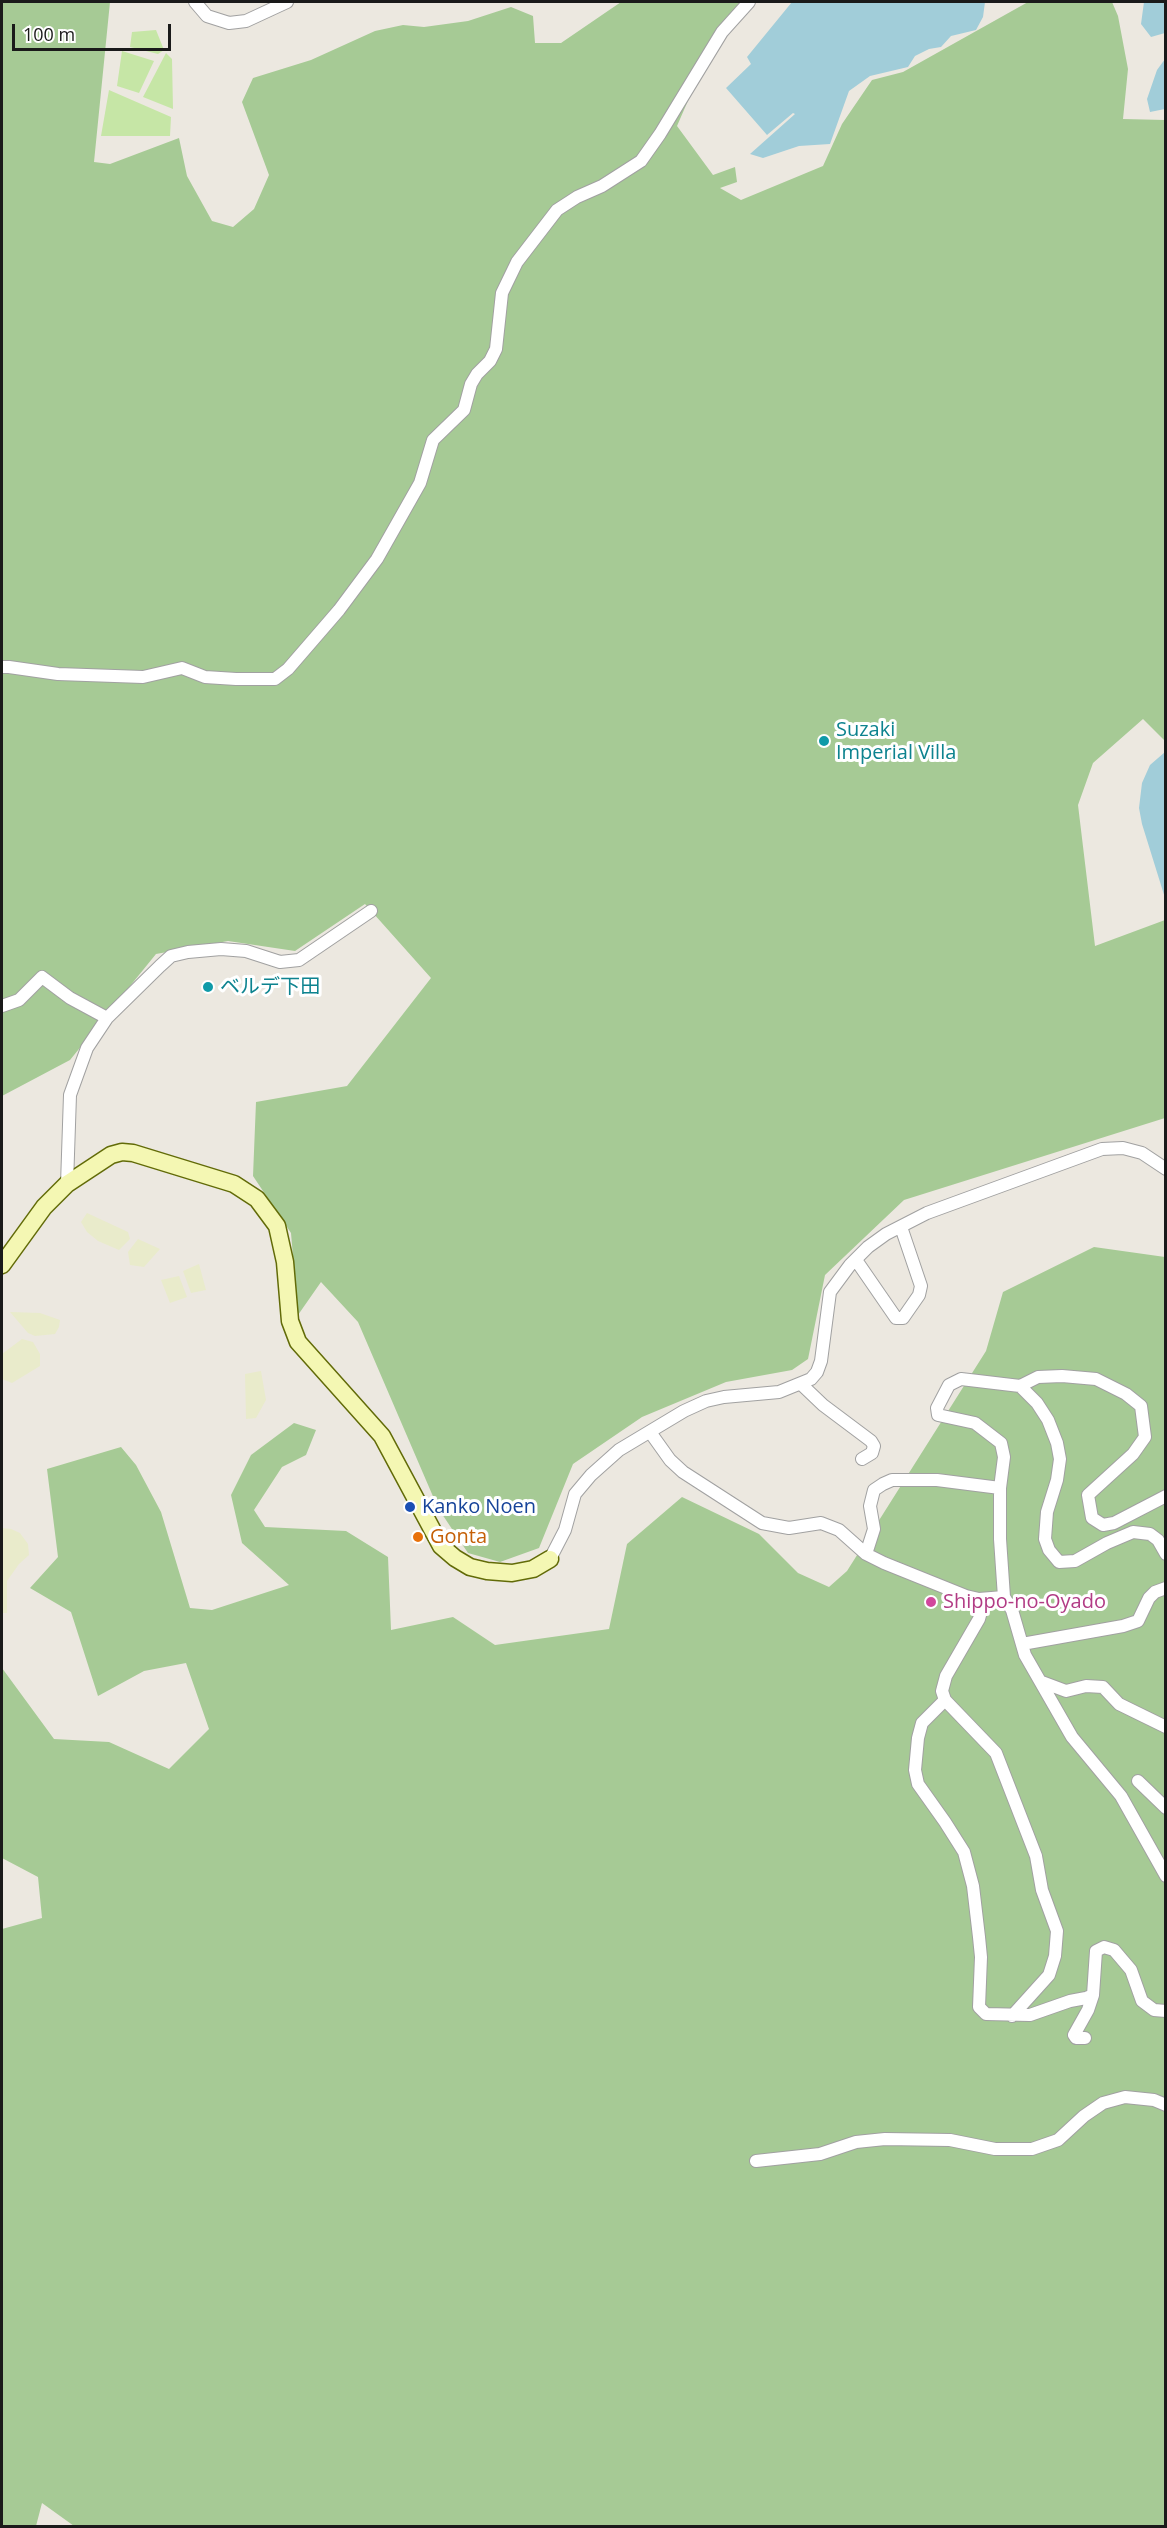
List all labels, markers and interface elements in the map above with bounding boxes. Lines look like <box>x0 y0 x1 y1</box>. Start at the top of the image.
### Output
scale bar <box>15 12 174 50</box>
text: 100 m <box>23 22 75 46</box>
place label: Suzaki Imperial Villa <box>836 718 956 765</box>
marker: Suzaki Imperial Villa <box>817 734 831 748</box>
place label: ベルデ下田 <box>220 975 320 999</box>
marker: ベルデ下田 <box>201 980 215 994</box>
place label: Kanko Noen <box>422 1495 536 1519</box>
marker: Kanko Noen <box>403 1500 417 1514</box>
place label: Gonta <box>430 1525 487 1549</box>
marker: Gonta <box>411 1530 425 1544</box>
place label: Shippo-no-Oyado <box>943 1590 1106 1614</box>
marker: Shippo-no-Oyado <box>924 1595 938 1609</box>

